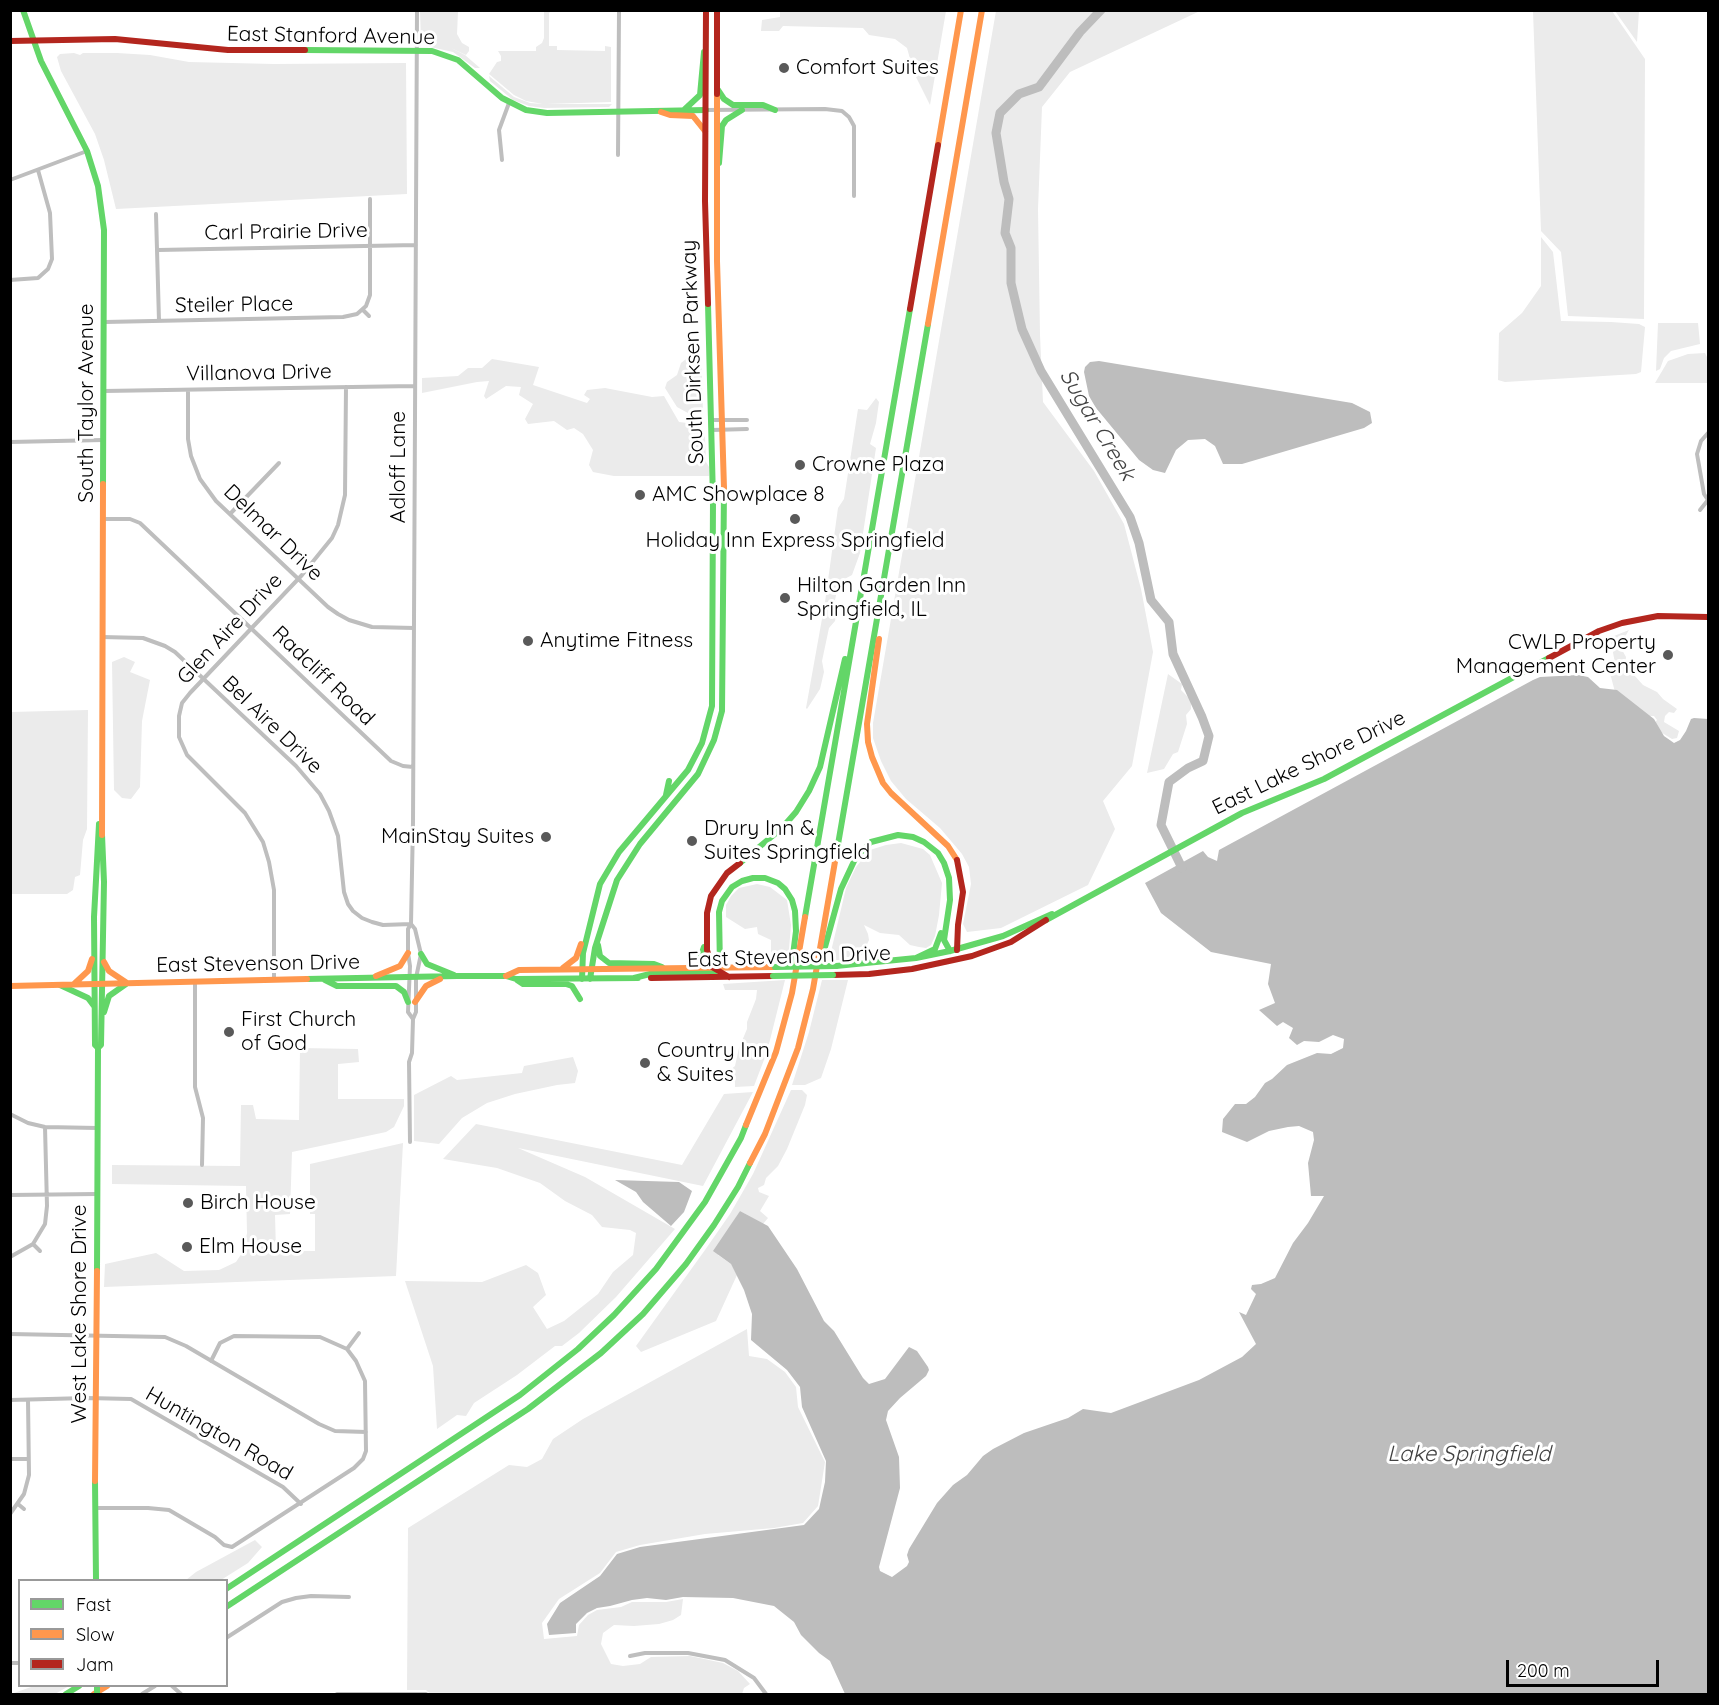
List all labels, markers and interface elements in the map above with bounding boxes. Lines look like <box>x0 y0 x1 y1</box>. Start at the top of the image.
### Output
street label: East Stanford Avenue <box>227 22 435 50</box>
place label: Comfort Suites <box>796 55 939 81</box>
marker: Comfort Suites <box>777 61 791 75</box>
street label: Carl Prairie Drive <box>204 218 368 246</box>
street label: South Dirksen Parkway <box>676 239 710 465</box>
street label: Steiler Place <box>175 291 293 319</box>
street label: South Taylor Avenue <box>74 303 100 503</box>
street label: Villanova Drive <box>186 359 332 387</box>
water label: Sugar Creek <box>1053 365 1141 485</box>
street label: Adloff Lane <box>386 411 412 523</box>
place label: Crowne Plaza <box>812 452 944 478</box>
marker: Crowne Plaza <box>793 458 807 472</box>
street label: Delmar Drive <box>218 479 328 587</box>
place label: AMC Showplace 8 <box>652 482 825 508</box>
marker: AMC Showplace 8 <box>633 488 647 502</box>
marker: Holiday Inn Express Springfield <box>788 512 802 526</box>
place label: Holiday Inn Express Springfield <box>646 528 944 554</box>
street label: Glen Aire Drive <box>172 568 288 690</box>
place label: Hilton Garden Inn Springfield, IL <box>797 573 966 623</box>
marker: Hilton Garden Inn Springfield, IL <box>778 591 792 605</box>
street label: Radcliff Road <box>266 621 380 731</box>
place label: Anytime Fitness <box>540 628 693 654</box>
place label: CWLP Property Management Center <box>1456 630 1656 680</box>
marker: Anytime Fitness <box>521 634 535 648</box>
marker: CWLP Property Management Center <box>1661 648 1675 662</box>
street label: Bel Aire Drive <box>217 671 327 779</box>
street label: East Lake Shore Drive <box>1208 705 1410 821</box>
place label: Drury Inn & Suites Springfield <box>704 816 870 866</box>
place label: MainStay Suites <box>381 824 534 850</box>
marker: MainStay Suites <box>539 830 553 844</box>
marker: Drury Inn & Suites Springfield <box>685 834 699 848</box>
street label: East Stevenson Drive <box>687 941 891 973</box>
street label: East Stevenson Drive <box>156 950 360 978</box>
place label: First Church of God <box>241 1007 356 1057</box>
marker: First Church of God <box>222 1025 236 1039</box>
place label: Country Inn & Suites <box>657 1038 770 1088</box>
marker: Country Inn & Suites <box>638 1056 652 1070</box>
place label: Birch House <box>200 1190 316 1216</box>
marker: Birch House <box>181 1196 195 1210</box>
street label: West Lake Shore Drive <box>67 1205 93 1423</box>
place label: Elm House <box>199 1234 302 1260</box>
marker: Elm House <box>180 1240 194 1254</box>
street label: Huntington Road <box>141 1382 297 1486</box>
water label: Lake Springfield <box>1387 1441 1551 1467</box>
legend <box>18 1579 228 1687</box>
text: Fast <box>76 1593 111 1616</box>
text: Slow <box>76 1623 114 1646</box>
scale bar <box>1509 1648 1662 1686</box>
text: Jam <box>76 1653 114 1676</box>
text: 200 m <box>1517 1659 1570 1682</box>

